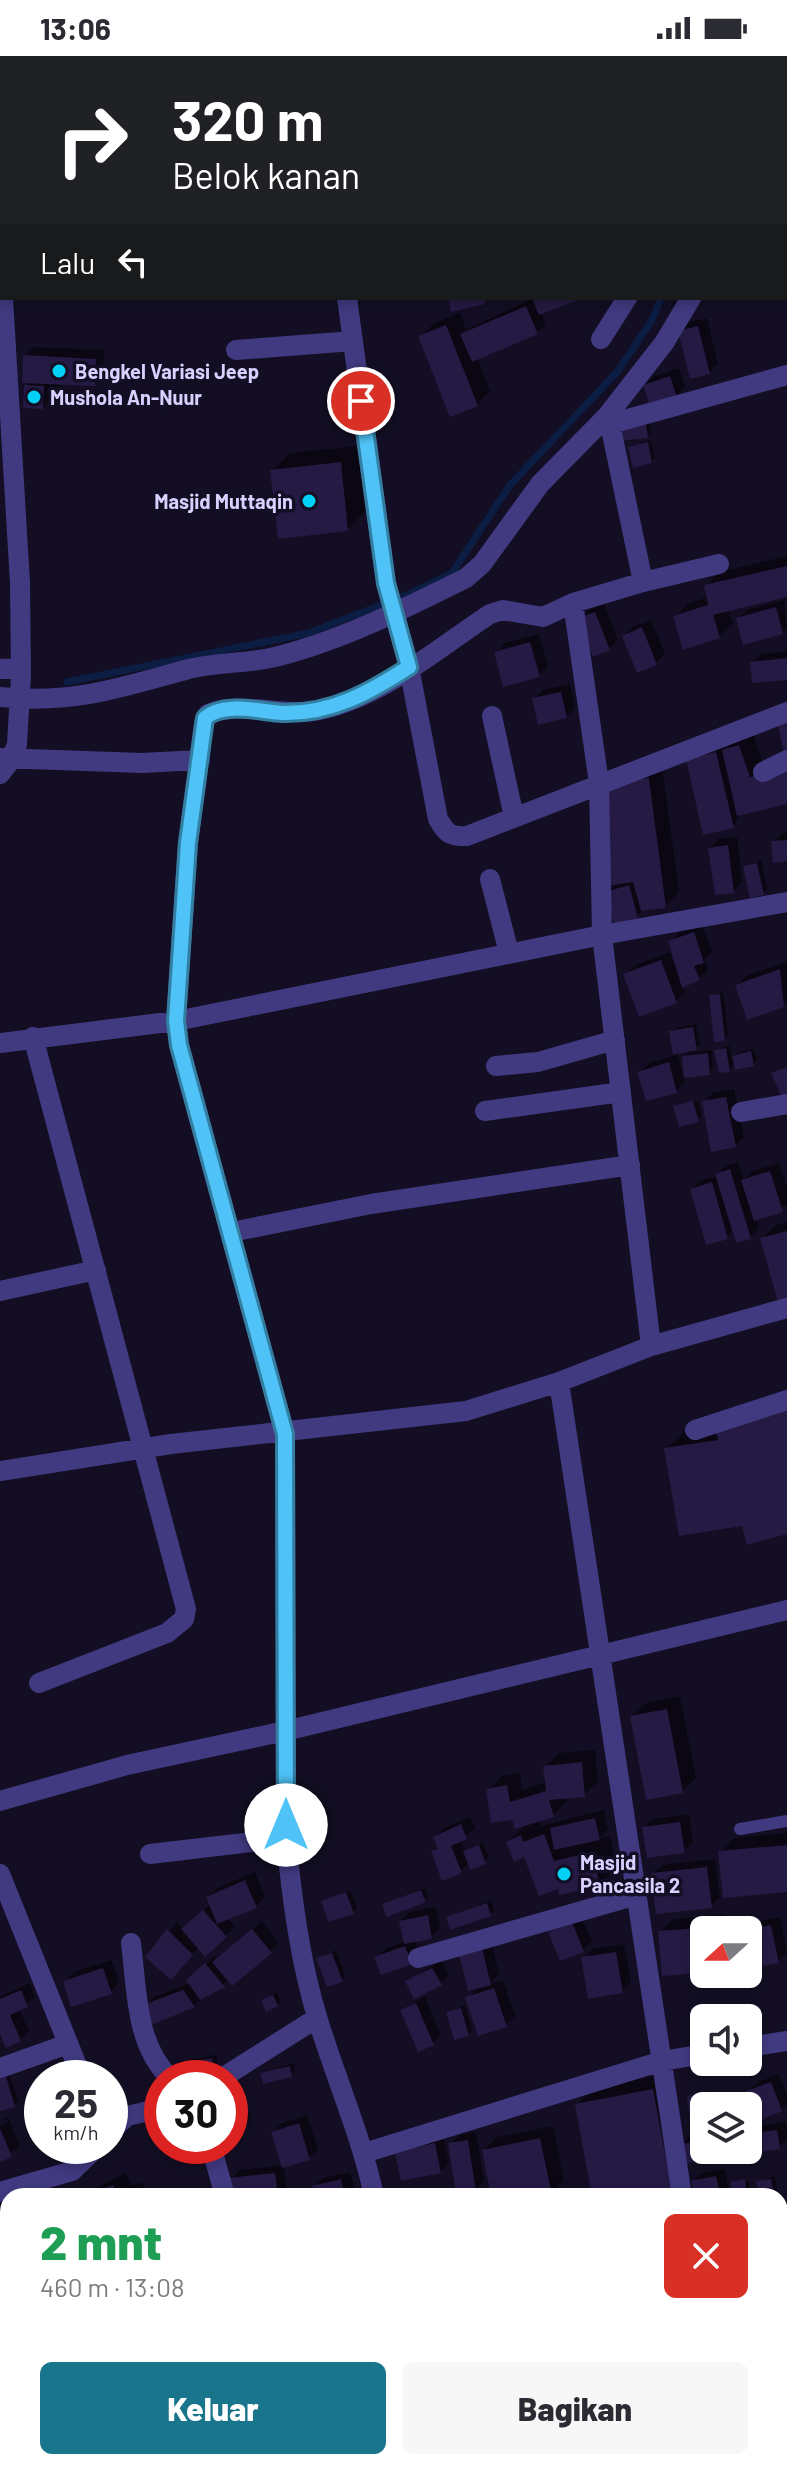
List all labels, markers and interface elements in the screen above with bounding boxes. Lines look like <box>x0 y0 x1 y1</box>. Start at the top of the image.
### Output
text: 13:06 <box>40 10 111 46</box>
text: 320 m <box>172 85 323 152</box>
icon: right <box>40 88 144 192</box>
text: Belok kanan <box>172 153 360 196</box>
icon: left <box>111 240 155 284</box>
text: Lalu <box>40 244 95 280</box>
place label: Bengkel Variasi Jeep <box>75 359 259 383</box>
marker: Bengkel Variasi Jeep <box>50 362 68 380</box>
pin <box>327 367 395 435</box>
icon: arrive <box>339 379 383 423</box>
place label: Mushola An-Nuur <box>50 385 202 409</box>
marker: Mushola An-Nuur <box>25 388 43 406</box>
place label: Masjid Muttaqin <box>154 489 293 513</box>
marker: Masjid Muttaqin <box>300 492 318 510</box>
position arrow <box>244 1783 328 1867</box>
place label: Masjid Pancasila 2 <box>580 1850 680 1897</box>
marker: Masjid Pancasila 2 <box>555 1865 573 1883</box>
north arrow <box>690 1916 762 1988</box>
map controls <box>690 1916 762 2164</box>
button: sound <box>690 2004 762 2076</box>
speed limit sign: 30 <box>144 2060 248 2164</box>
text: 25 <box>54 2078 98 2126</box>
button: layers <box>690 2092 762 2164</box>
text: km/h <box>53 2120 99 2144</box>
text: 2 mnt <box>40 2212 162 2270</box>
button: close <box>664 2214 748 2298</box>
text: 460 m · 13:08 <box>40 2271 185 2302</box>
button: Keluar <box>40 2362 386 2454</box>
button: Bagikan <box>402 2362 748 2454</box>

